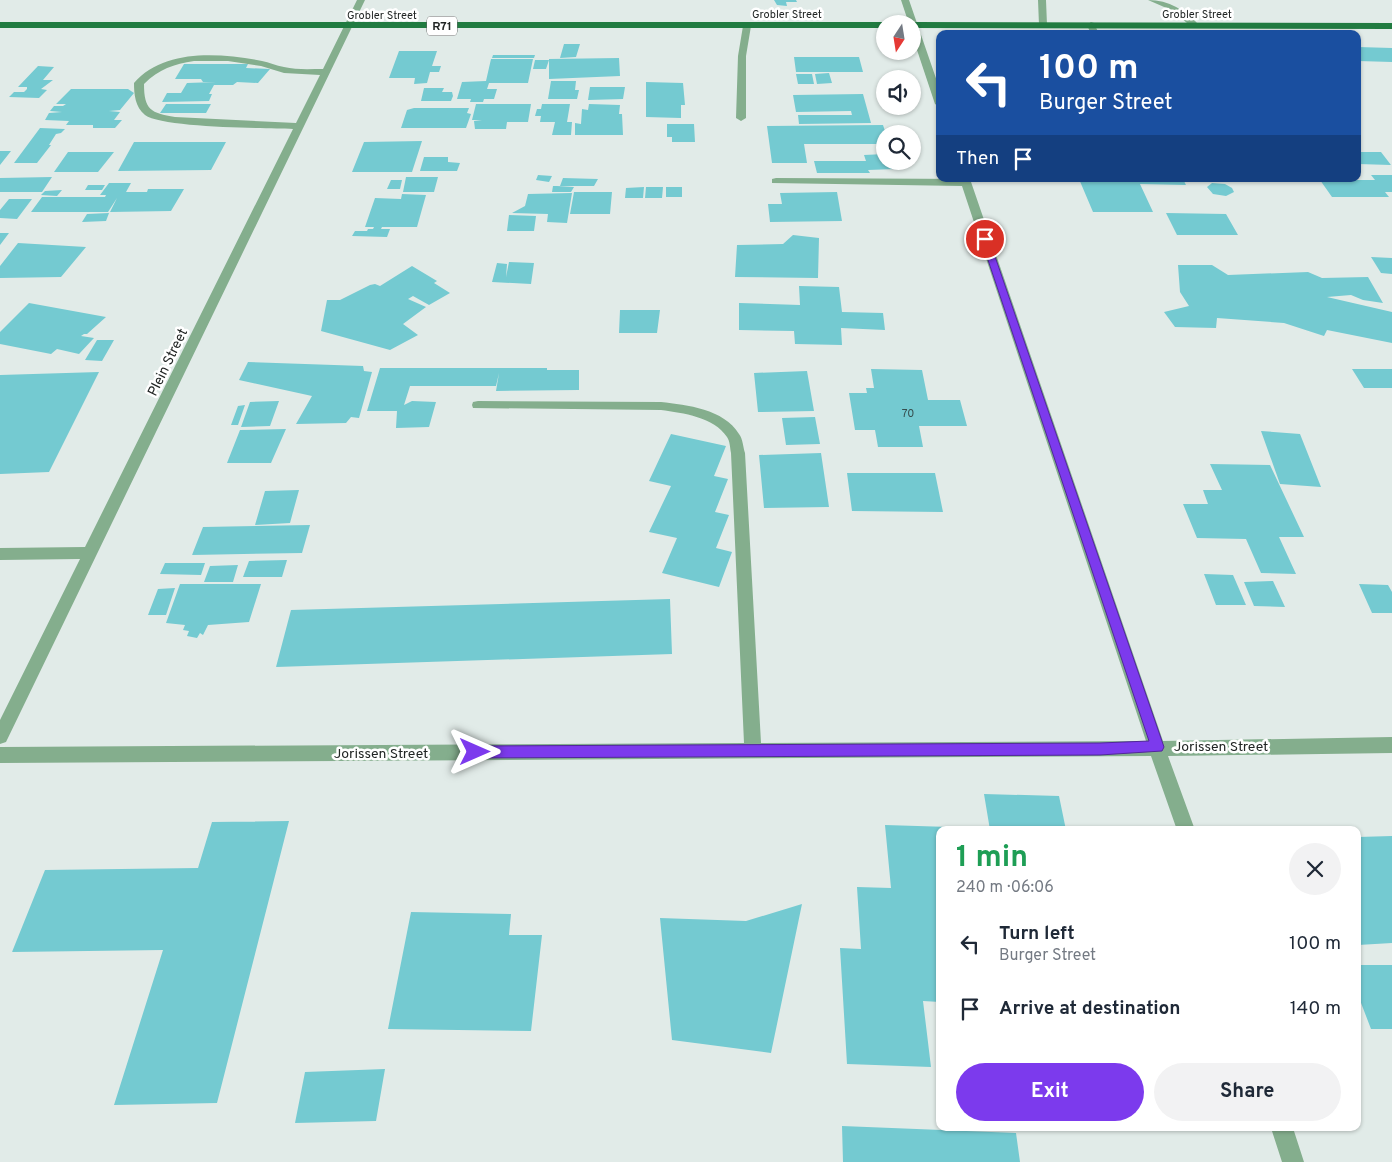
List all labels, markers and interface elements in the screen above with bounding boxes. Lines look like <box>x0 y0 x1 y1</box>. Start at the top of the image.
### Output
street label: Grobler Street <box>752 8 822 22</box>
street label: Grobler Street <box>1162 8 1232 22</box>
street label: Grobler Street <box>347 9 417 23</box>
north arrow <box>876 15 921 60</box>
map controls <box>876 15 921 170</box>
road number: R71 <box>427 16 457 36</box>
text: 100 m <box>1039 47 1139 91</box>
icon: left <box>956 50 1021 115</box>
button: sound <box>876 70 921 115</box>
text: Burger Street <box>1039 90 1173 117</box>
button: search <box>876 125 921 170</box>
icon: arrive <box>1009 145 1037 173</box>
text: Then <box>956 147 999 171</box>
pin <box>964 218 1006 260</box>
icon: arrive <box>971 225 999 253</box>
street label: Plein Street <box>145 326 192 399</box>
house number: 70 <box>902 407 914 421</box>
position arrow <box>448 725 500 777</box>
street label: Jorissen Street <box>1174 739 1268 756</box>
street label: Jorissen Street <box>334 746 428 763</box>
text: 1 min <box>956 840 1028 877</box>
button: close <box>1289 843 1341 895</box>
text: 240 m · 06:06 <box>956 878 1054 898</box>
text: Turn left <box>999 922 1075 946</box>
icon: left <box>956 930 984 958</box>
text: 100 m <box>1289 932 1341 956</box>
text: Burger Street <box>999 946 1096 966</box>
icon: arrive <box>956 995 984 1023</box>
text: Arrive at destination <box>999 997 1180 1021</box>
text: 140 m <box>1290 997 1341 1021</box>
button: Exit <box>956 1063 1144 1121</box>
button: Share <box>1154 1063 1341 1121</box>

